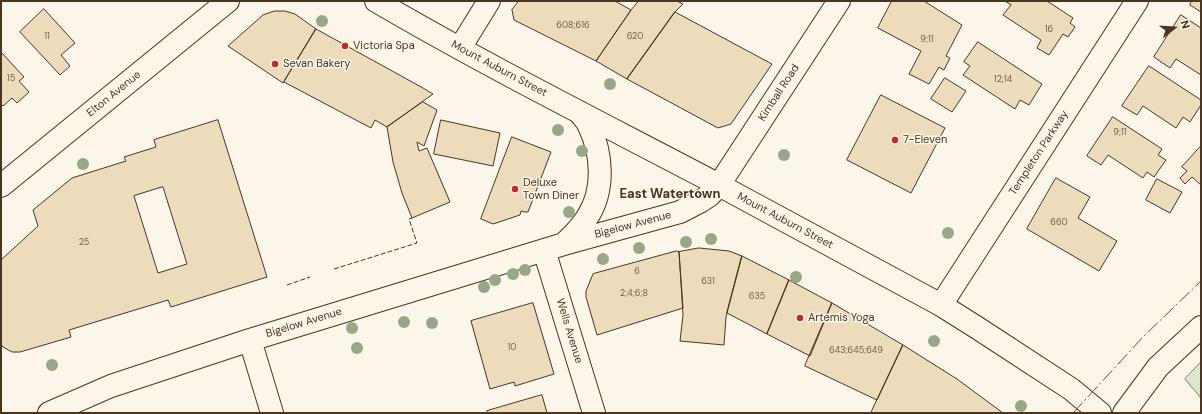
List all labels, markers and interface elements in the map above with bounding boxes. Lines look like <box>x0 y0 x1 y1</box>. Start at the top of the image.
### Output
north arrow <box>1154 8 1194 48</box>
text: N <box>1178 19 1193 30</box>
house number: 608;616 <box>556 21 590 31</box>
house number: 16 <box>1045 25 1053 35</box>
house number: 11 <box>44 32 50 42</box>
house number: 620 <box>627 32 643 42</box>
house number: 9;11 <box>920 35 934 45</box>
street label: Mount Auburn Street <box>449 38 549 100</box>
place label: Victoria Spa <box>353 39 415 53</box>
marker: Victoria Spa <box>340 41 350 51</box>
place label: Sevan Bakery <box>283 57 350 71</box>
marker: Sevan Bakery <box>270 59 280 69</box>
street label: Kimball Road <box>756 62 802 124</box>
street label: Elton Avenue <box>84 68 144 120</box>
house number: 15 <box>7 74 15 84</box>
house number: 12;14 <box>994 75 1012 85</box>
street label: Templeton Parkway <box>1007 108 1071 198</box>
house number: 9;11 <box>1113 128 1127 138</box>
place label: 7-Eleven <box>903 133 947 147</box>
marker: 7-Eleven <box>890 135 900 145</box>
place label: Deluxe Town Diner <box>523 176 579 202</box>
marker: Deluxe Town Diner <box>510 184 520 194</box>
district label: East Watertown <box>619 187 721 203</box>
street label: Mount Auburn Street <box>735 190 835 252</box>
street label: Bigelow Avenue <box>593 208 673 242</box>
house number: 660 <box>1050 218 1068 228</box>
house number: 25 <box>79 238 89 248</box>
house number: 6 <box>634 267 640 277</box>
house number: 631 <box>701 277 715 287</box>
house number: 2;4;6;8 <box>620 289 648 299</box>
house number: 635 <box>749 292 765 302</box>
street label: Wells Avenue <box>553 297 585 365</box>
street label: Bigelow Avenue <box>264 305 344 341</box>
place label: Artemis Yoga <box>808 311 875 325</box>
marker: Artemis Yoga <box>795 313 805 323</box>
house number: 10 <box>508 343 516 353</box>
house number: 643;645;649 <box>829 346 883 356</box>

